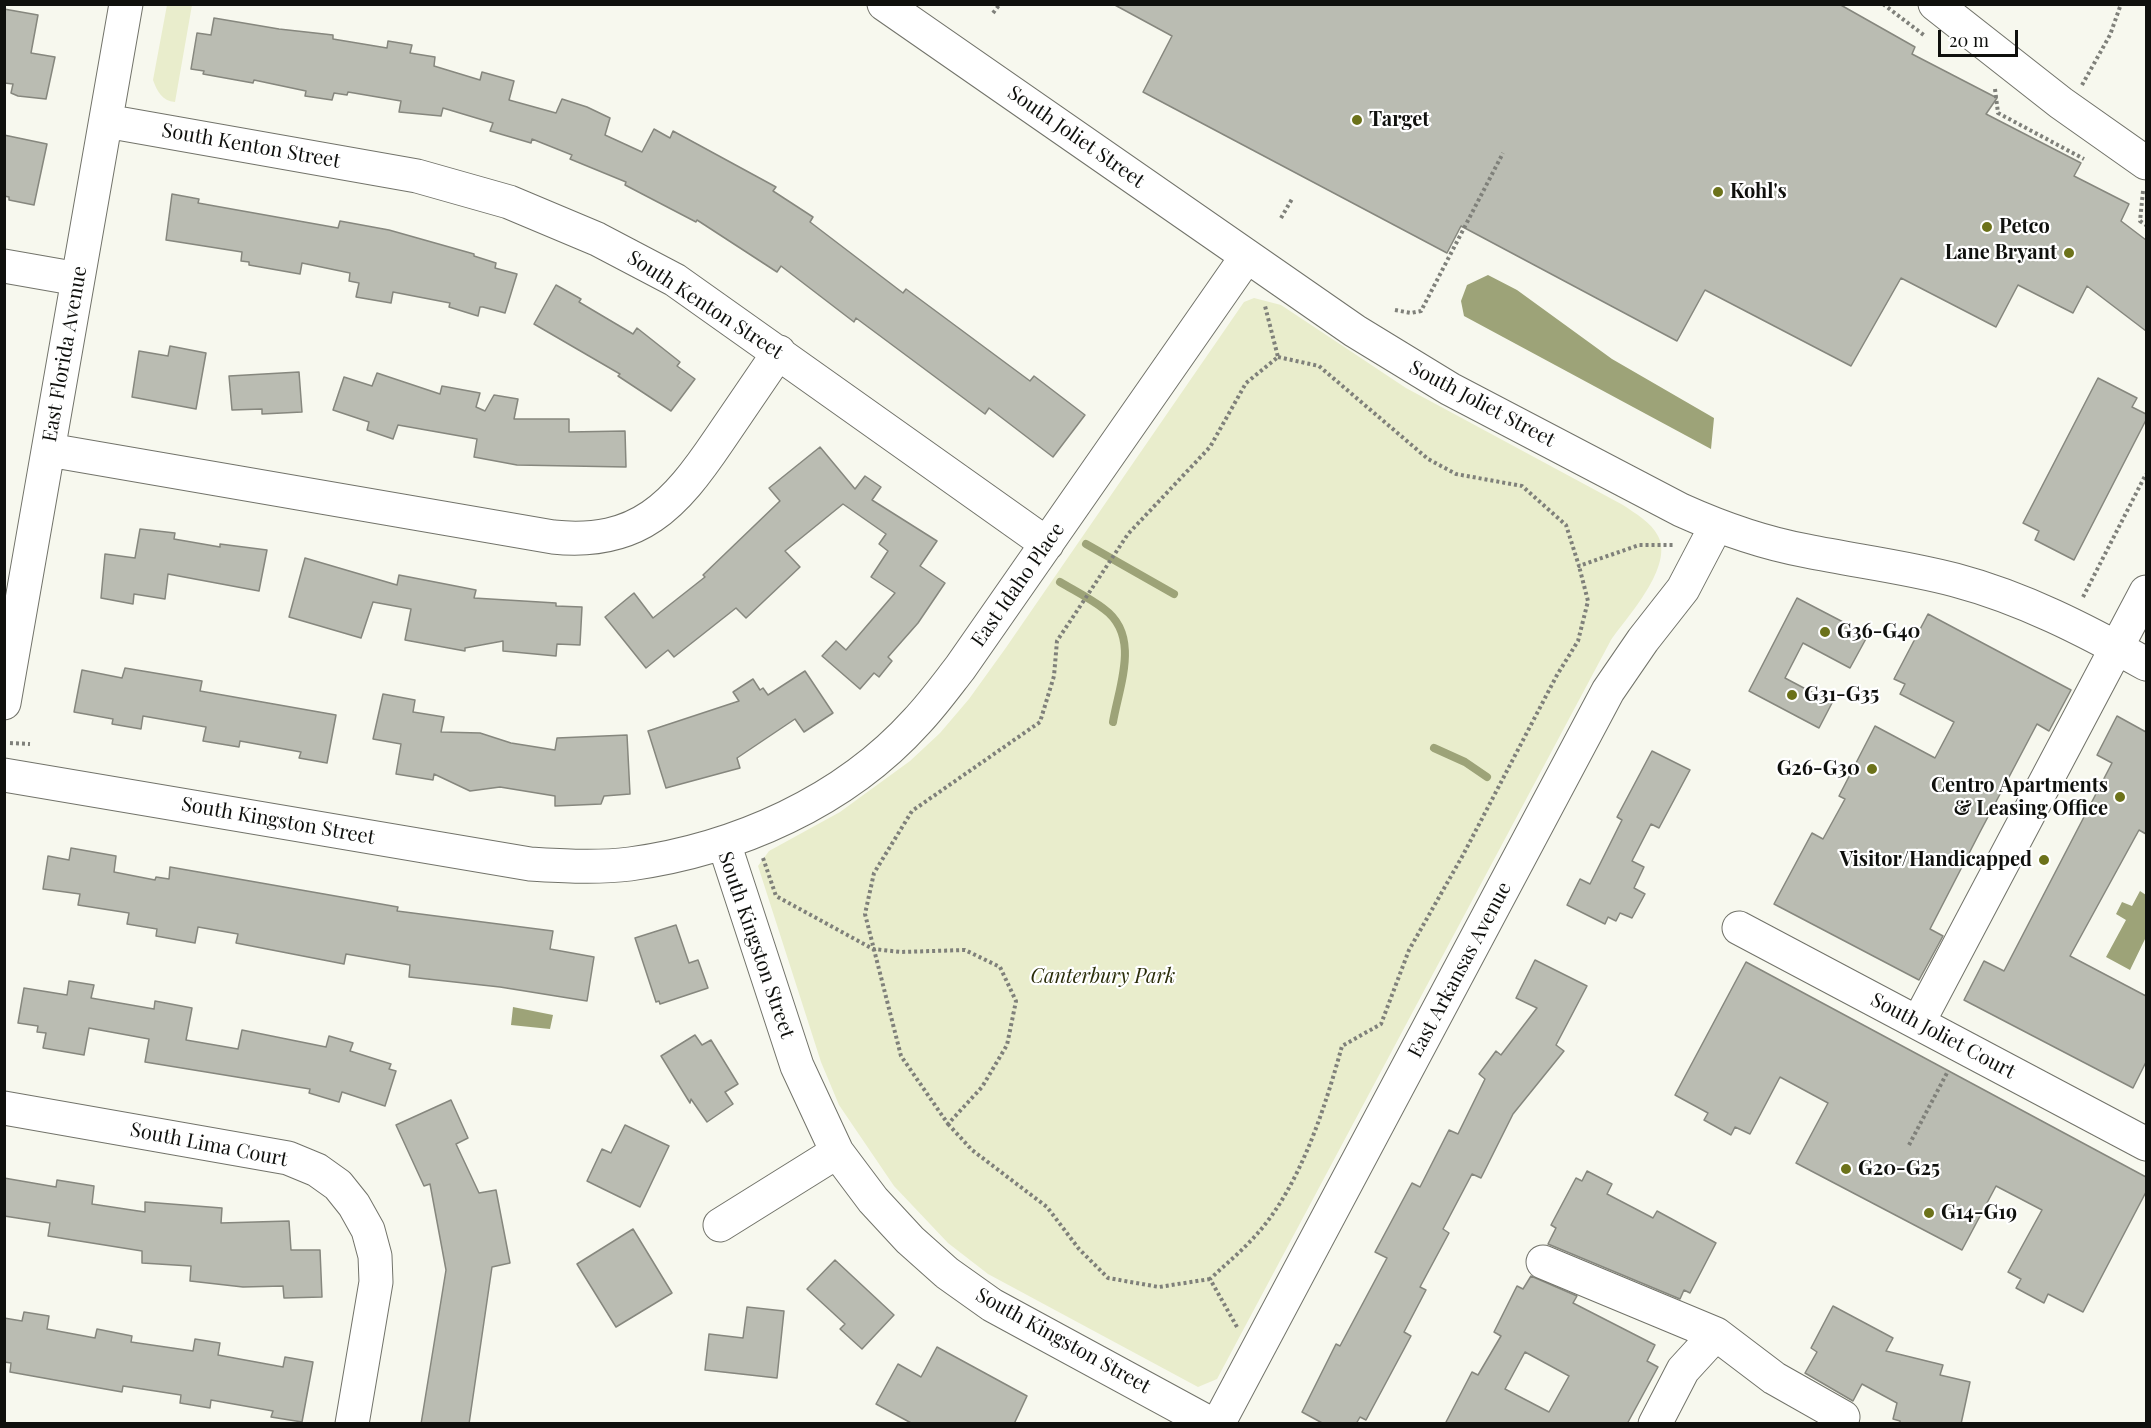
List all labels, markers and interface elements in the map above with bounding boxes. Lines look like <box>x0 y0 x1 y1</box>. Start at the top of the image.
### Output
scale bar <box>1941 18 2020 56</box>
text: 20 m <box>1949 28 1989 52</box>
street label: South Joliet Street <box>1003 81 1149 193</box>
place label: Target <box>1369 108 1429 132</box>
marker: Target <box>1350 113 1364 127</box>
street label: South Kenton Street <box>160 118 342 174</box>
place label: Kohl's <box>1730 180 1787 204</box>
marker: Kohl's <box>1711 185 1725 199</box>
place label: Petco <box>1999 215 2050 239</box>
marker: Petco <box>1980 220 1994 234</box>
place label: Lane Bryant <box>1945 241 2057 265</box>
street label: South Kenton Street <box>623 246 787 364</box>
marker: Lane Bryant <box>2062 246 2076 260</box>
street label: East Florida Avenue <box>38 264 92 444</box>
street label: South Joliet Street <box>1405 355 1559 453</box>
street label: East Idaho Place <box>966 518 1070 652</box>
place label: G36-G40 <box>1837 620 1920 644</box>
marker: G36-G40 <box>1818 625 1832 639</box>
place label: G31-G35 <box>1804 683 1879 707</box>
marker: G31-G35 <box>1785 688 1799 702</box>
place label: G26-G30 <box>1777 757 1860 781</box>
marker: G26-G30 <box>1865 762 1879 776</box>
place label: Centro Apartments & Leasing Office <box>1931 774 2108 821</box>
marker: Centro Apartments & Leasing Office <box>2113 790 2127 804</box>
street label: South Kingston Street <box>179 792 377 850</box>
street label: South Kingston Street <box>713 848 799 1042</box>
place label: Visitor/Handicapped <box>1840 848 2032 872</box>
marker: Visitor/Handicapped <box>2037 853 2051 867</box>
street label: East Arkansas Avenue <box>1403 878 1517 1062</box>
park label: Canterbury Park <box>1031 965 1175 989</box>
street label: South Joliet Court <box>1867 988 2019 1084</box>
street label: South Lima Court <box>128 1118 290 1172</box>
place label: G20-G25 <box>1858 1157 1940 1181</box>
marker: G20-G25 <box>1839 1162 1853 1176</box>
place label: G14-G19 <box>1941 1201 2017 1225</box>
marker: G14-G19 <box>1922 1206 1936 1220</box>
street label: South Kingston Street <box>971 1283 1155 1399</box>

